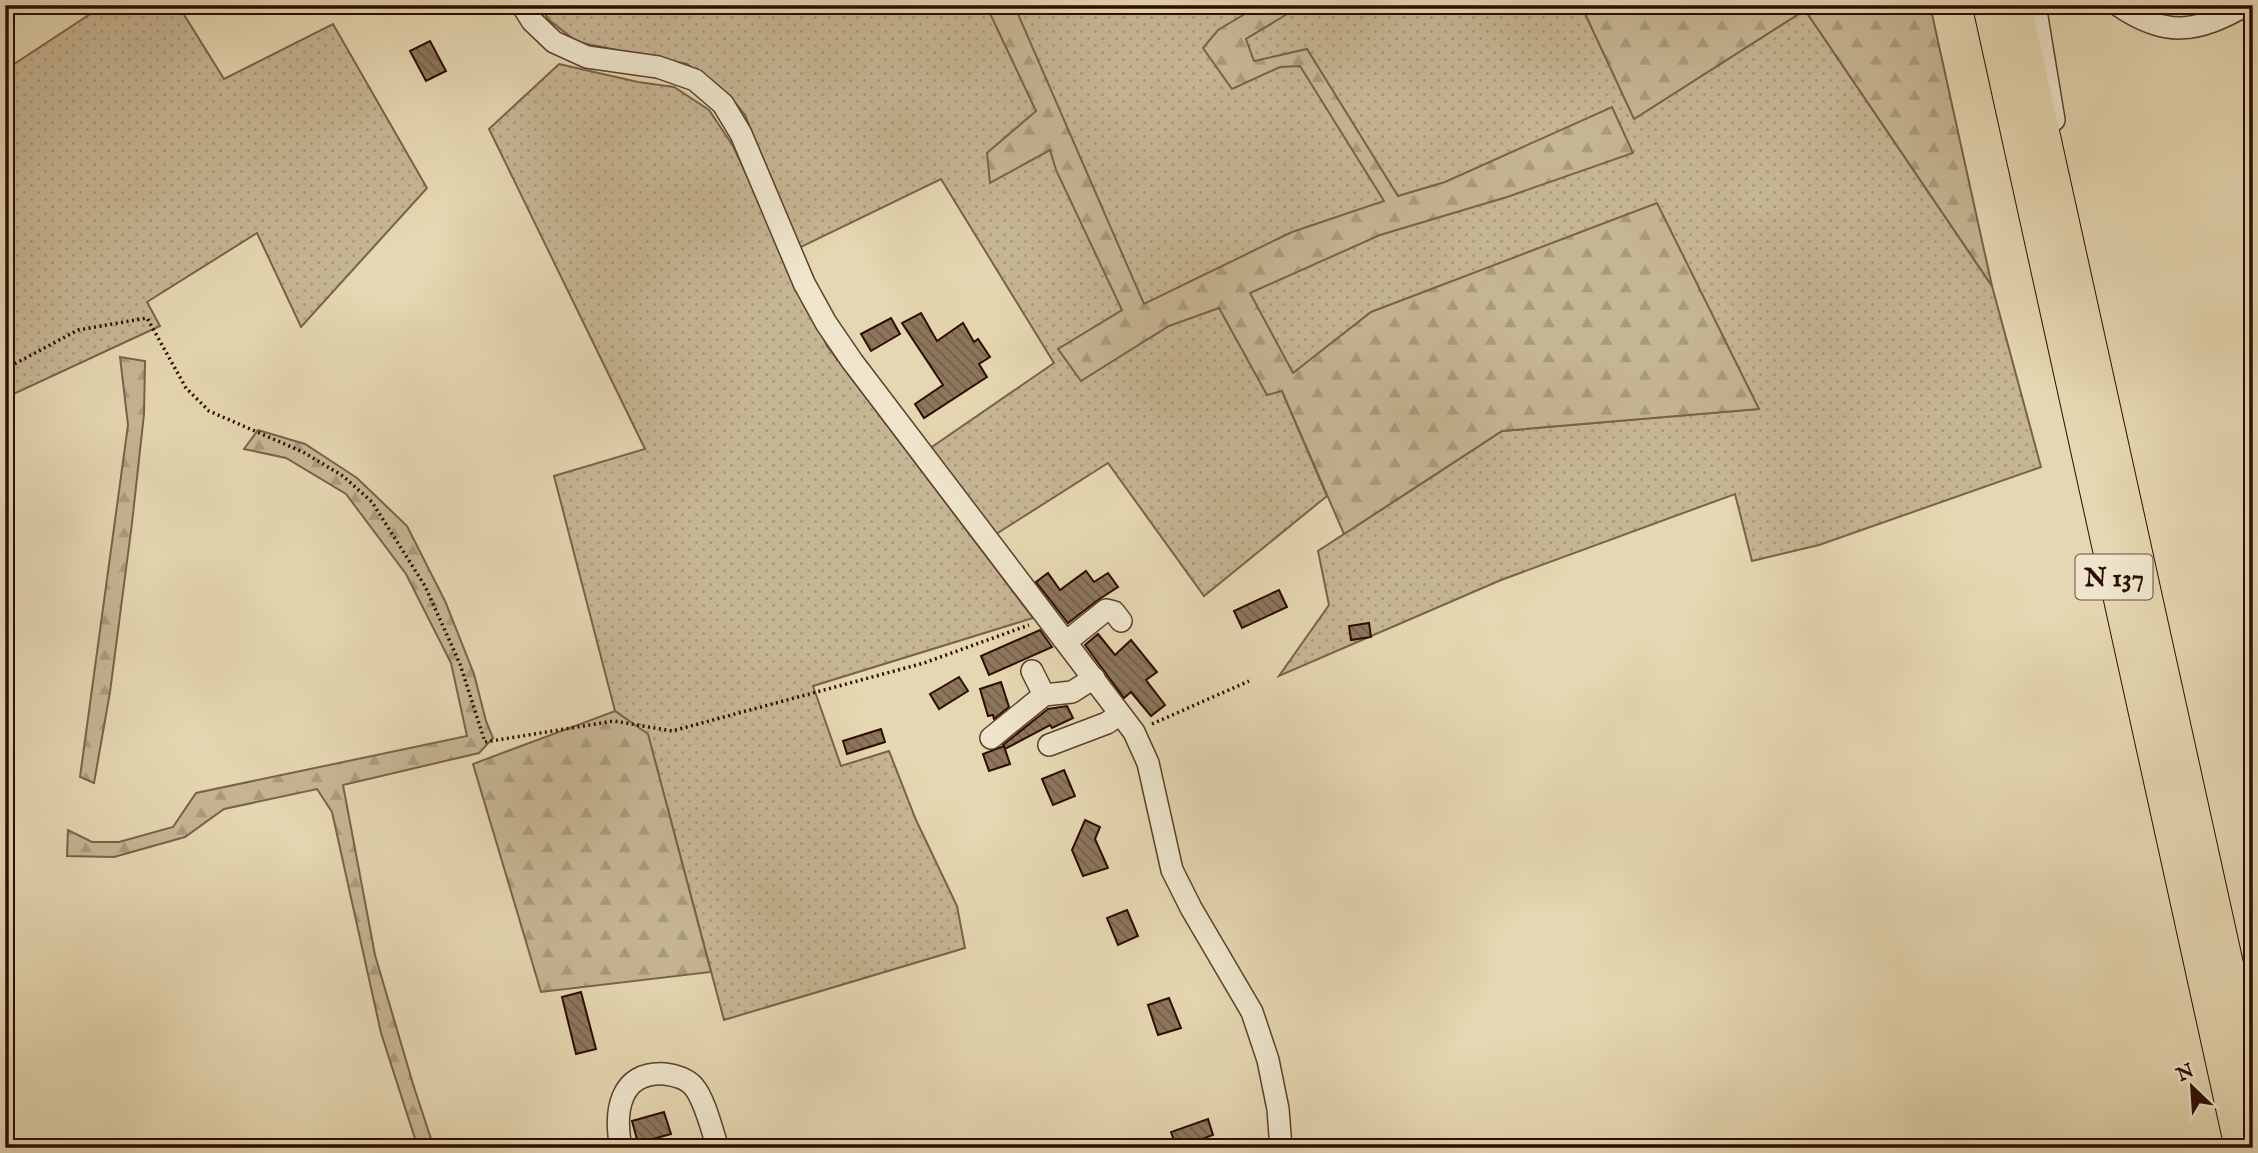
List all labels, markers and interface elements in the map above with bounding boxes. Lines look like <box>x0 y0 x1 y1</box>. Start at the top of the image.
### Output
road number: N 137 <box>2076 554 2152 600</box>
north arrow <box>2156 1052 2226 1122</box>
text: N <box>2172 1059 2199 1088</box>

